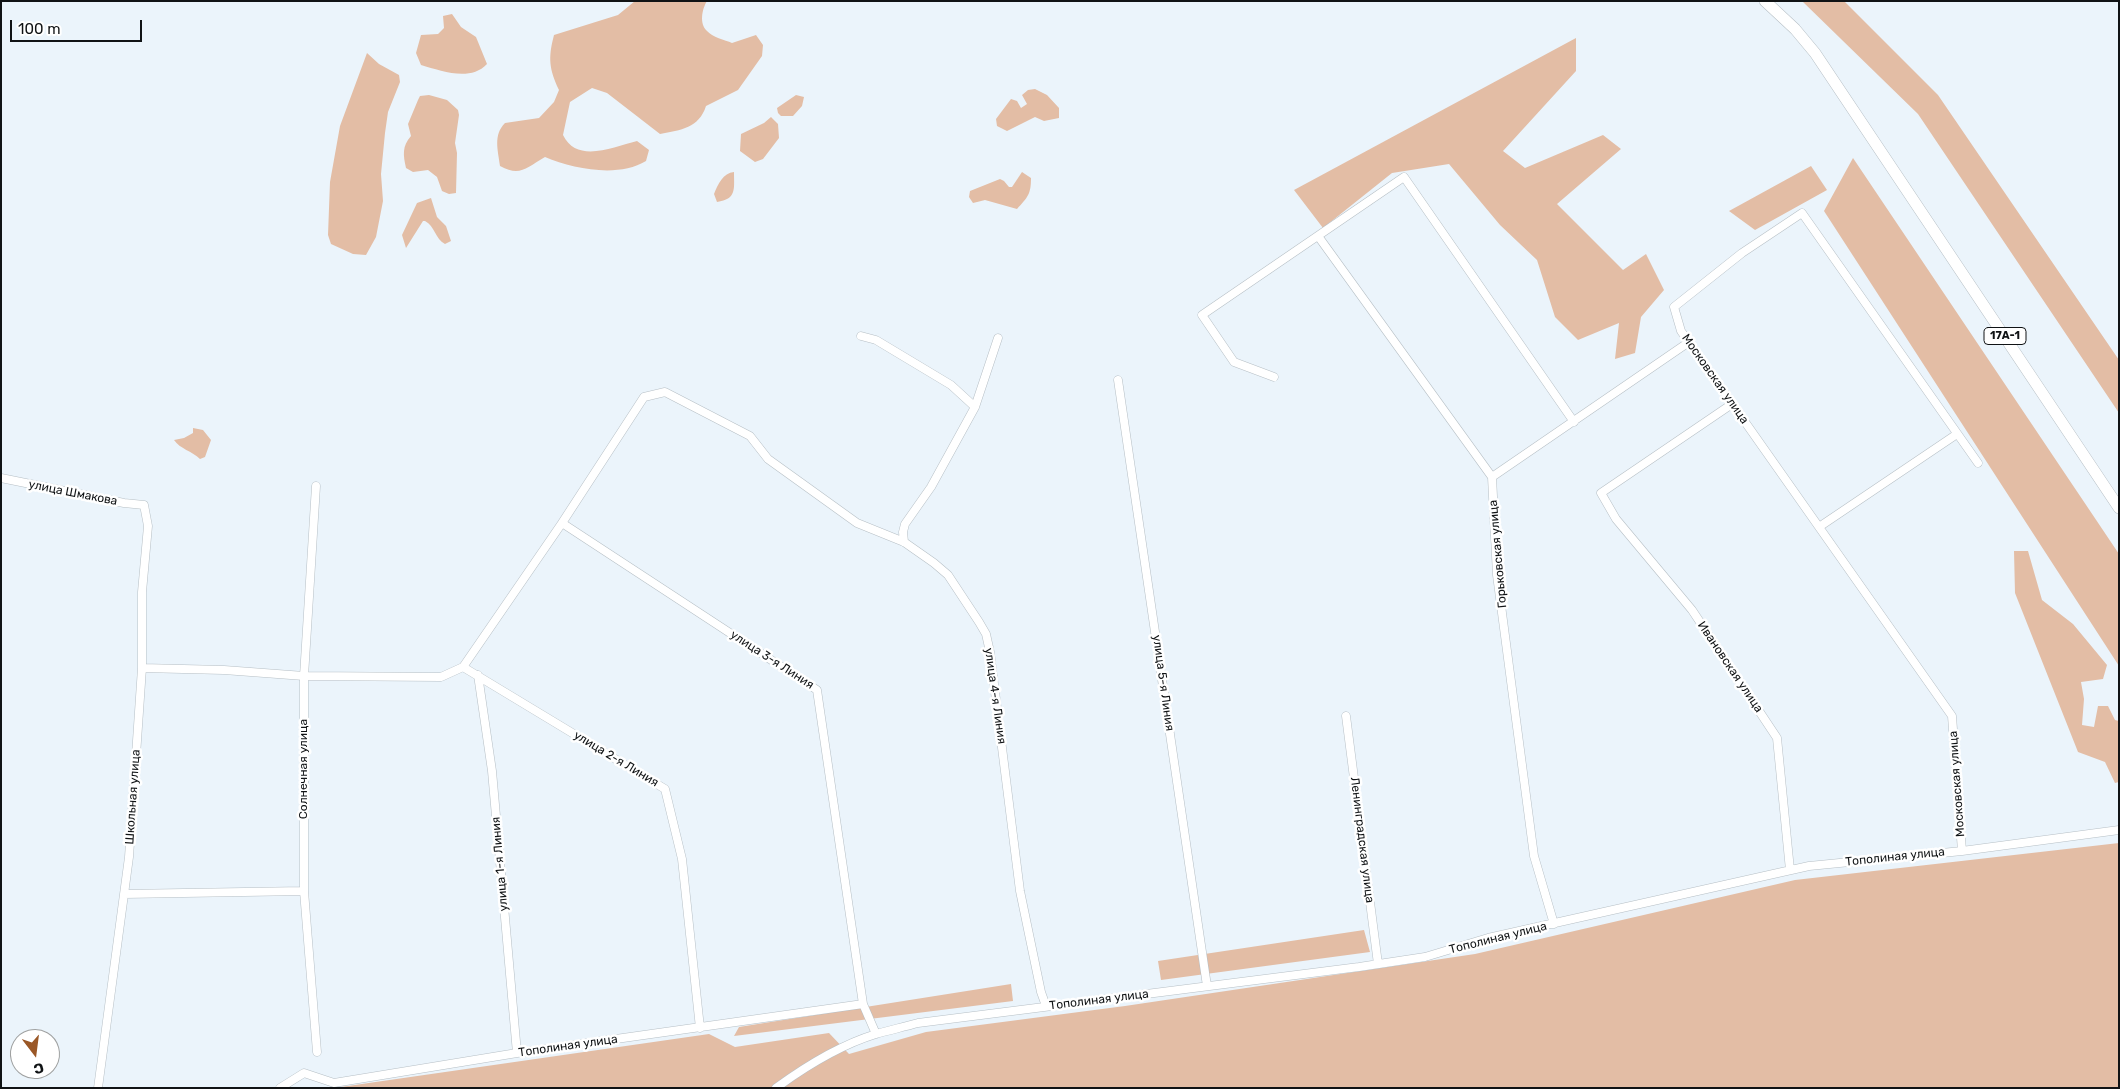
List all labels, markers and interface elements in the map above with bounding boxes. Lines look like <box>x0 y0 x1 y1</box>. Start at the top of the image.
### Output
scale bar <box>12 10 145 42</box>
text: 100 m <box>18 20 60 38</box>
road number: 17А-1 <box>1984 328 2026 344</box>
street label: Московская улица <box>1679 331 1751 427</box>
street label: улица Шмакова <box>27 477 119 509</box>
street label: Горьковская улица <box>1486 499 1510 609</box>
street label: Ивановская улица <box>1694 619 1766 715</box>
street label: улица 3-я Линия <box>727 628 817 692</box>
street label: улица 5-я Линия <box>1149 634 1177 732</box>
street label: улица 4-я Линия <box>981 647 1009 745</box>
street label: Солнечная улица <box>297 719 311 819</box>
street label: улица 2-я Линия <box>571 728 661 790</box>
street label: Московская улица <box>1946 730 1968 838</box>
street label: Школьная улица <box>122 749 144 845</box>
street label: Ленинградская улица <box>1347 776 1377 904</box>
street label: улица 1-я Линия <box>489 816 511 912</box>
street label: Тополиная улица <box>1845 845 1945 869</box>
street label: Тополиная улица <box>1448 919 1548 957</box>
street label: Тополиная улица <box>1049 987 1149 1013</box>
north arrow <box>10 1029 60 1079</box>
street label: Тополиная улица <box>518 1032 618 1060</box>
text: С <box>32 1059 46 1077</box>

